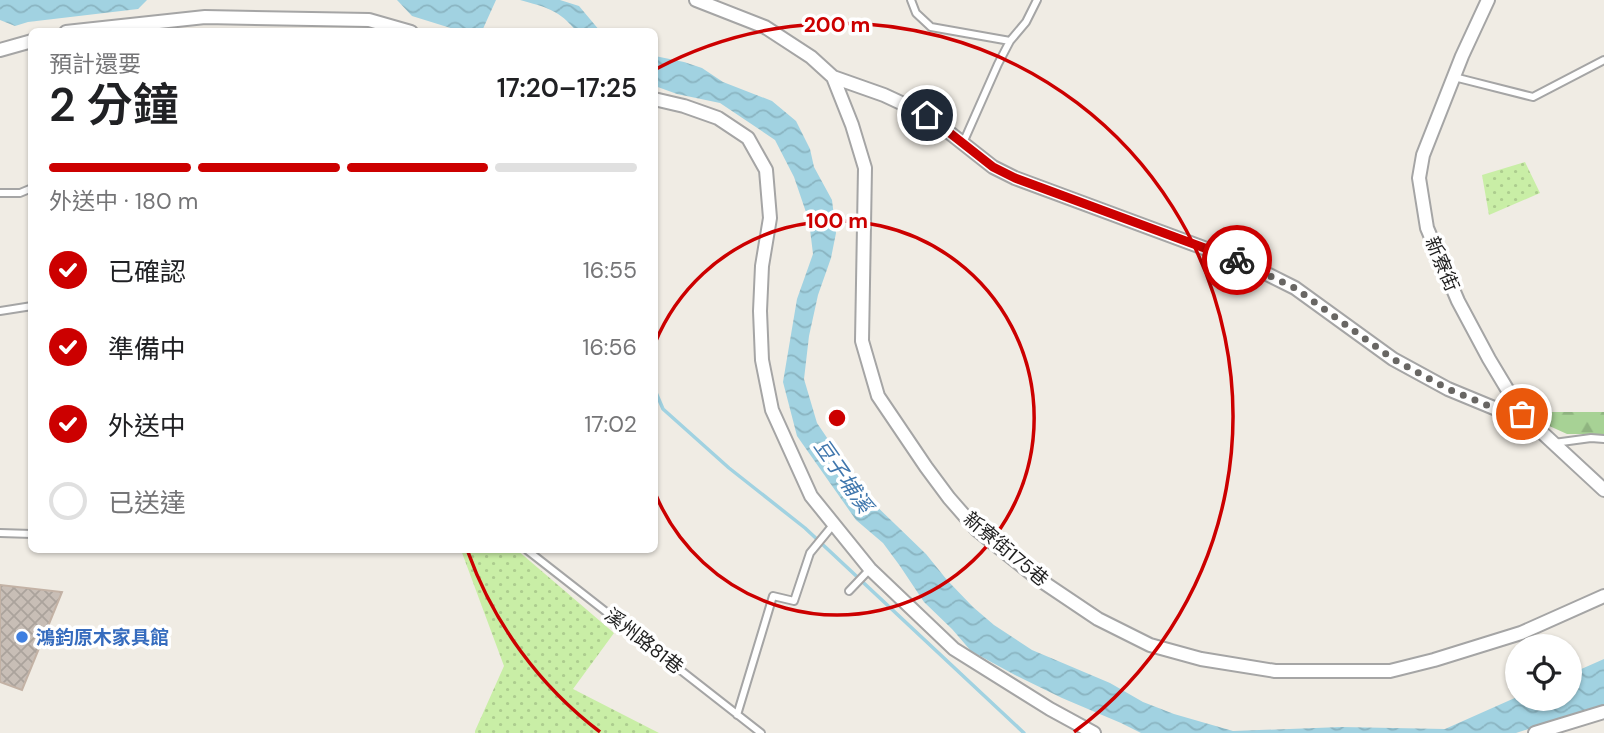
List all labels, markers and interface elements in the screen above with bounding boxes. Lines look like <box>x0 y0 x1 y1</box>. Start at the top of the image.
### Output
text: 200 m <box>804 11 870 39</box>
text: 預計還要 <box>49 49 141 79</box>
text: 17:20–17:25 <box>497 71 637 105</box>
text: 2 分鐘 <box>49 75 179 135</box>
pin <box>897 85 957 145</box>
icon: home <box>908 96 946 134</box>
text: 外送中 · 180 m <box>49 186 198 216</box>
text: 100 m <box>806 207 868 235</box>
courier <box>1202 225 1272 295</box>
street label: 新寮街 <box>1419 233 1465 295</box>
icon: bike <box>1218 241 1256 279</box>
icon: check <box>49 251 87 289</box>
text: 已確認 <box>108 255 186 289</box>
text: 16:55 <box>583 255 637 285</box>
icon: check <box>49 328 87 366</box>
text: 準備中 <box>108 332 186 366</box>
text: 16:56 <box>582 332 637 362</box>
pin <box>1492 384 1552 444</box>
icon: bag <box>1503 395 1541 433</box>
icon: check <box>49 405 87 443</box>
centre of rings <box>825 406 849 430</box>
text: 外送中 <box>108 409 186 443</box>
text: 17:02 <box>584 409 637 439</box>
water label: 豆子埔溪 <box>807 434 880 521</box>
text: 已送達 <box>108 486 186 520</box>
street label: 新寮街175巷 <box>958 506 1054 592</box>
street label: 溪州路81巷 <box>600 602 688 680</box>
place label: 鴻鈞原木家具館 <box>36 625 169 650</box>
marker: 鴻鈞原木家具館 <box>14 629 30 645</box>
map controls <box>1505 634 1582 711</box>
button: locate <box>1505 634 1582 711</box>

